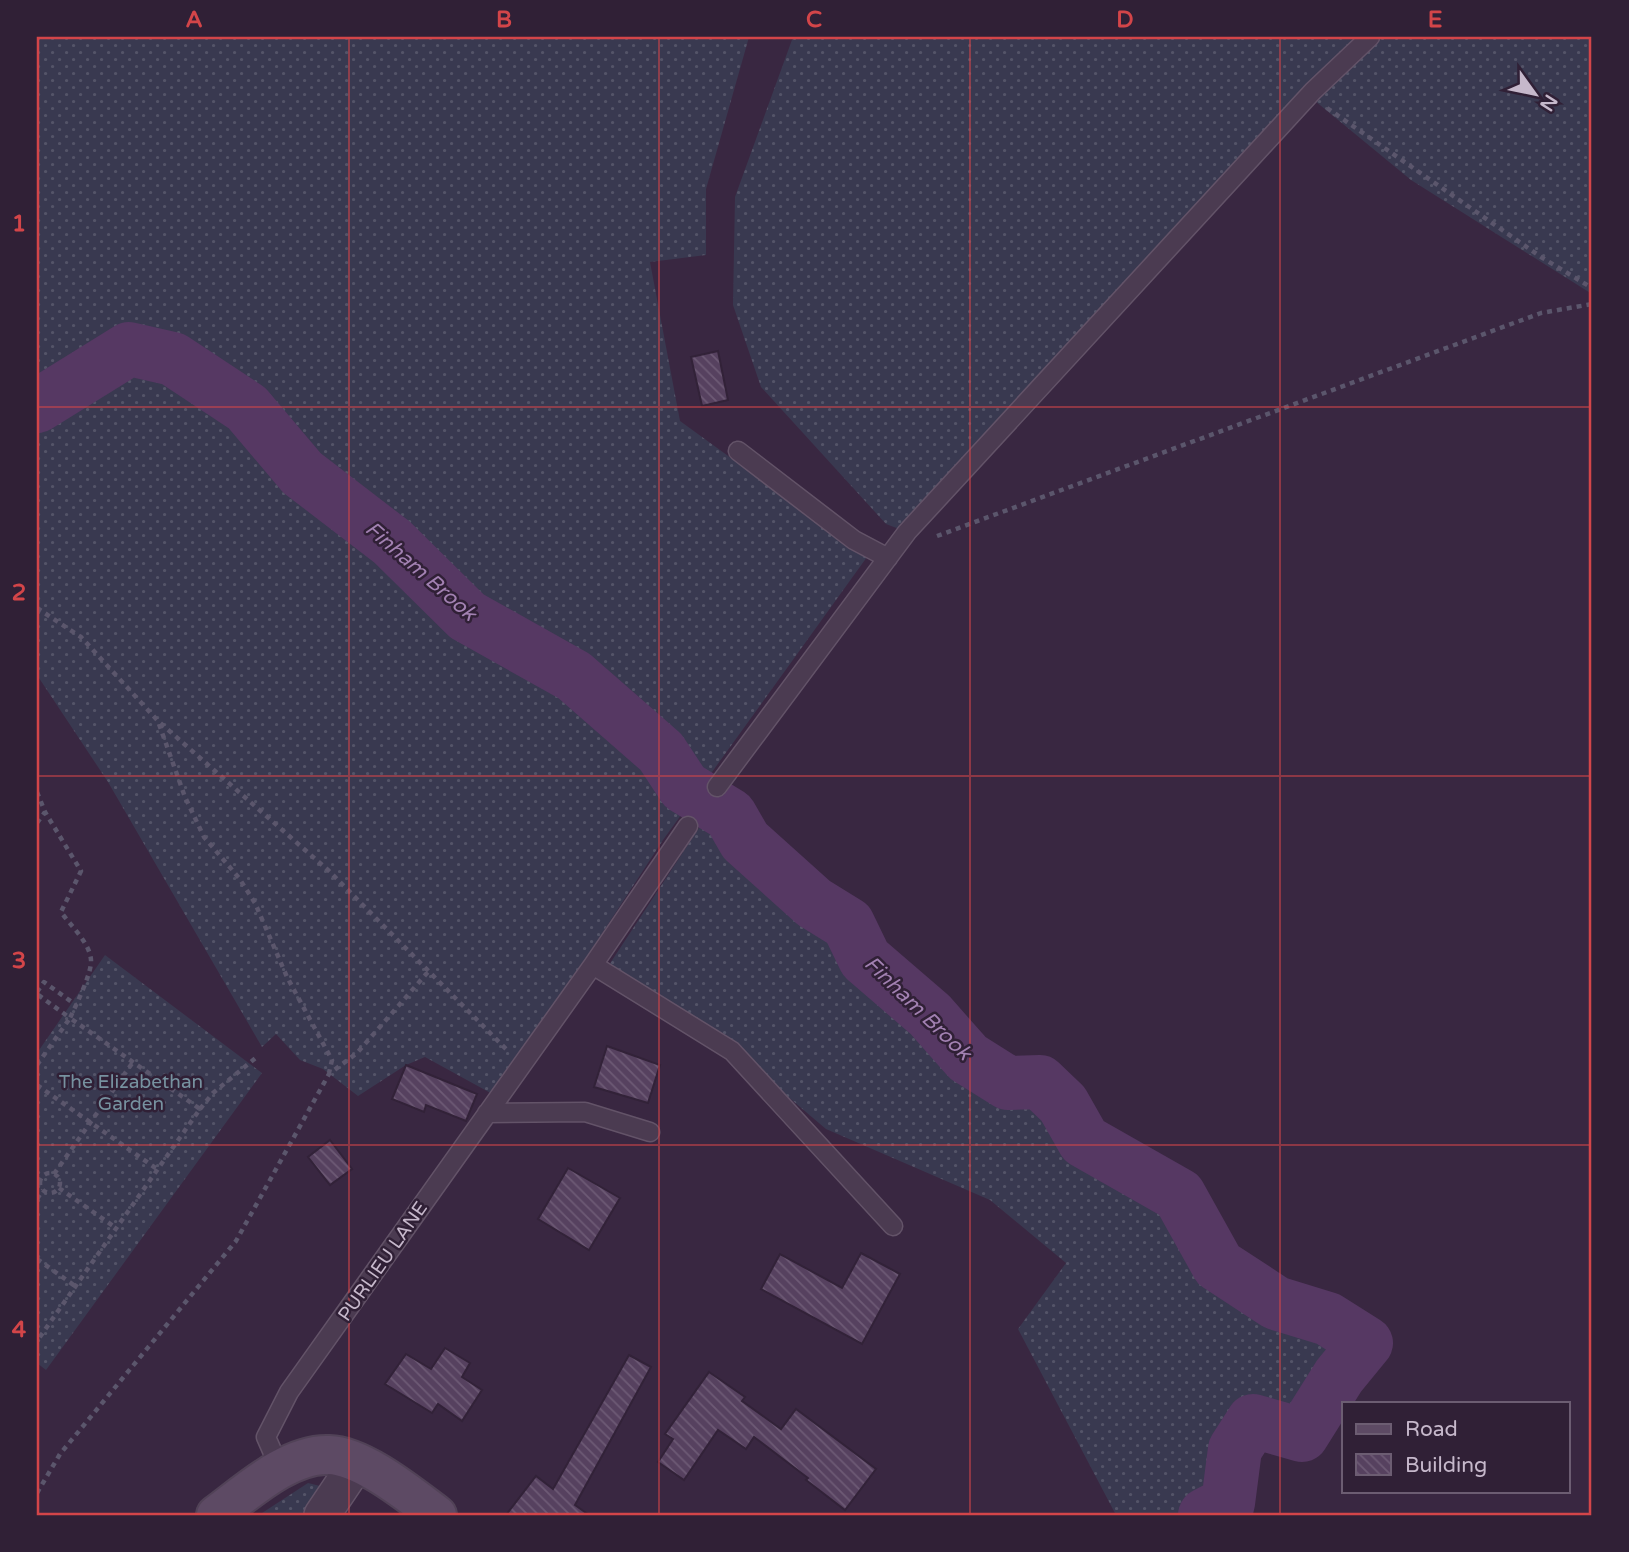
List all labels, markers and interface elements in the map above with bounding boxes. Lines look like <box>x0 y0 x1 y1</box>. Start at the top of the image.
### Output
text: A <box>185 6 203 34</box>
text: B <box>496 6 512 34</box>
text: C <box>806 6 822 34</box>
text: D <box>1116 6 1134 34</box>
text: E <box>1428 6 1442 34</box>
north arrow <box>1500 60 1570 130</box>
text: N <box>1535 90 1562 115</box>
text: 1 <box>12 210 26 238</box>
water label: Finham Brook <box>360 516 482 627</box>
text: 2 <box>12 579 26 607</box>
text: 3 <box>12 947 26 975</box>
water label: Finham Brook <box>859 951 977 1067</box>
park label: The Elizabethan Garden <box>59 1071 203 1115</box>
street label: PURLIEU LANE <box>333 1198 432 1325</box>
text: 4 <box>12 1316 27 1344</box>
legend <box>1342 1402 1570 1492</box>
text: Road <box>1405 1417 1458 1442</box>
text: Building <box>1405 1453 1487 1478</box>

